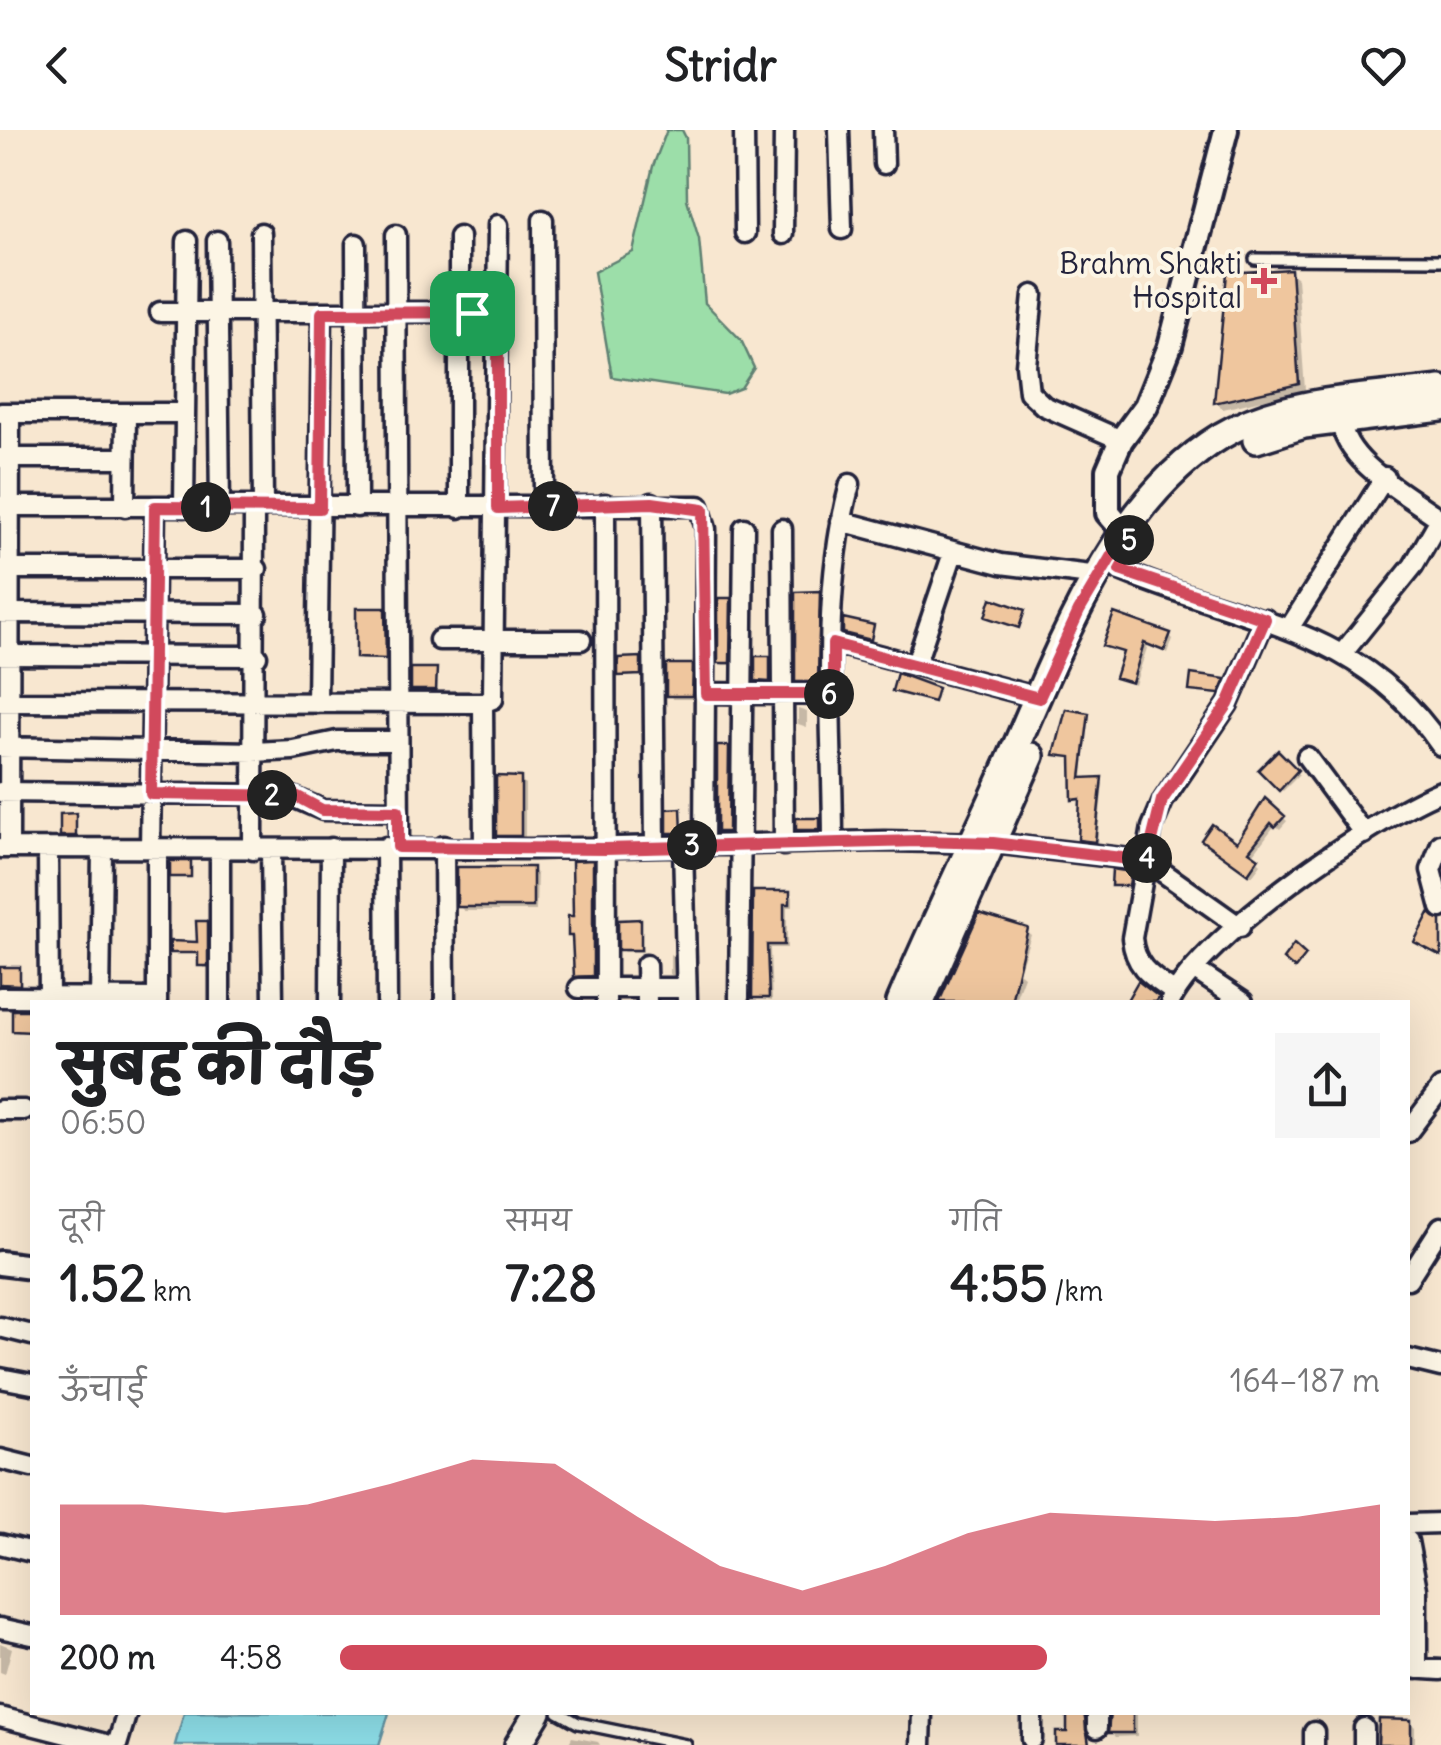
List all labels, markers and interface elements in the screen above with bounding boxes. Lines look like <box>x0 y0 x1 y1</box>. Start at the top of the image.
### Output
text: Stridr <box>664 37 777 93</box>
icon: back <box>30 38 85 93</box>
icon: heart <box>1356 38 1411 93</box>
place label: Brahm Shakti Hospital <box>1059 244 1242 316</box>
marker: Brahm Shakti Hospital <box>1251 268 1277 294</box>
pin <box>430 271 515 356</box>
icon: arrive <box>445 286 500 341</box>
pin: 7 <box>528 481 578 531</box>
pin: 1 <box>181 482 231 532</box>
text: 7 <box>546 488 560 524</box>
text: 1 <box>200 489 212 525</box>
pin: 5 <box>1104 515 1154 565</box>
text: 5 <box>1121 522 1137 558</box>
pin: 6 <box>804 669 854 719</box>
text: 6 <box>821 676 837 712</box>
pin: 2 <box>247 770 297 820</box>
text: 2 <box>264 777 280 813</box>
pin: 3 <box>667 820 717 870</box>
text: 3 <box>684 827 700 863</box>
pin: 4 <box>1122 833 1172 883</box>
text: 4 <box>1139 840 1155 876</box>
text: सुबह की दौड़ <box>60 1030 377 1099</box>
button: share <box>1275 1033 1380 1138</box>
text: 06:50 <box>60 1102 146 1143</box>
text: दूरी <box>60 1203 104 1239</box>
text: समय <box>505 1203 572 1239</box>
text: गति <box>950 1203 1001 1239</box>
text: 1.52 <box>60 1252 146 1315</box>
text: 7:28 <box>505 1252 597 1315</box>
text: 4:55 <box>950 1252 1048 1315</box>
text: km <box>146 1273 192 1309</box>
text: /km <box>1048 1273 1103 1309</box>
text: 164–187 m <box>1230 1360 1380 1401</box>
text: ऊँचाई <box>60 1369 146 1410</box>
text: 200 m <box>60 1637 155 1678</box>
text: 4:58 <box>220 1637 283 1678</box>

